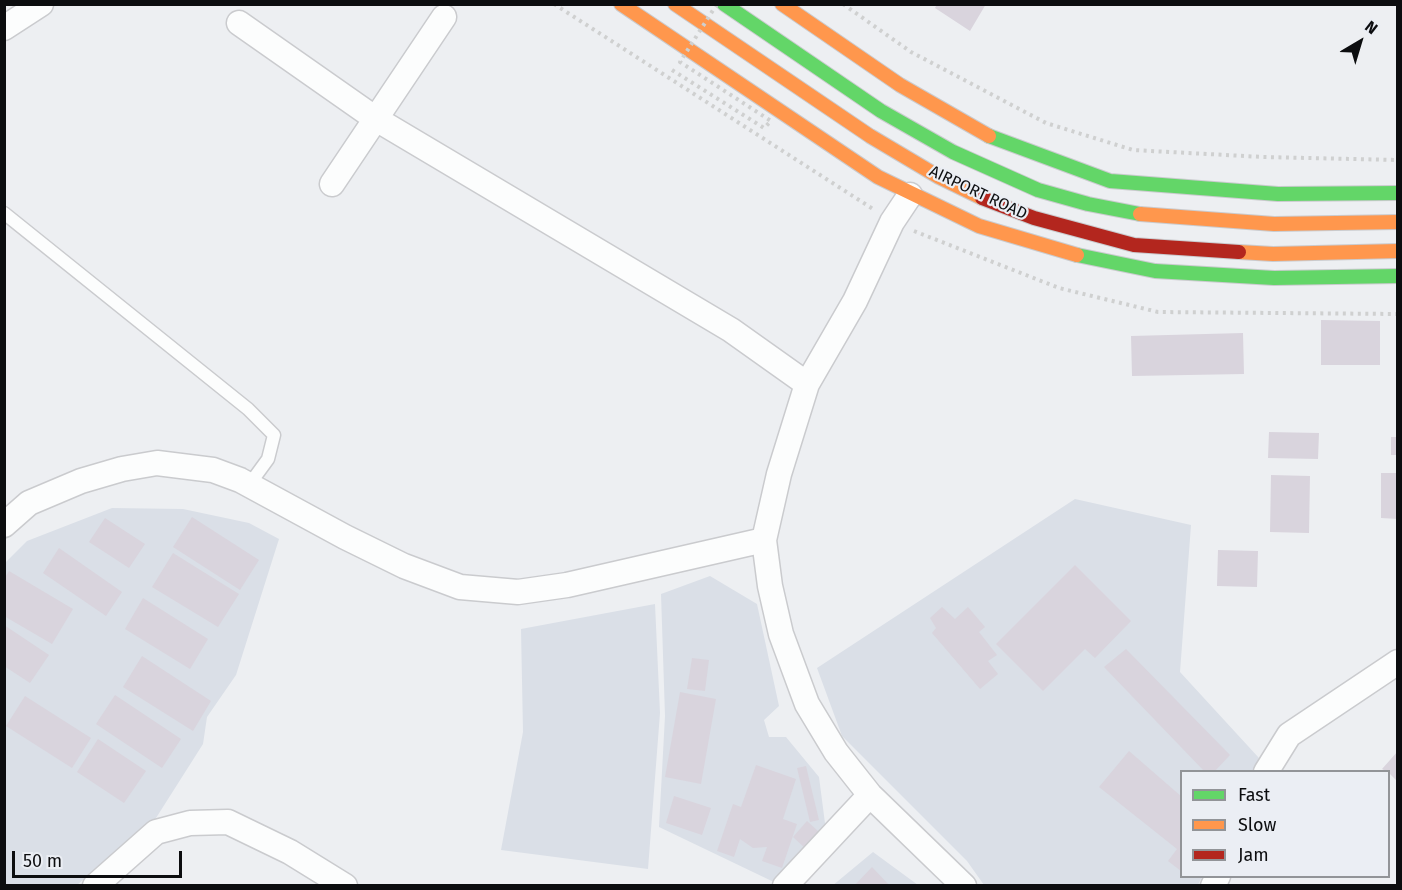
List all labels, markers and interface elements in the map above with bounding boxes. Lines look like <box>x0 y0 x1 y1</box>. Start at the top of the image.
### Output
north arrow <box>1330 12 1390 72</box>
text: N <box>1361 17 1381 38</box>
street label: AIRPORT ROAD <box>926 162 1030 224</box>
legend <box>1180 770 1390 878</box>
text: Fast <box>1238 784 1270 806</box>
text: Slow <box>1238 814 1276 836</box>
scale bar <box>15 839 184 877</box>
text: Jam <box>1238 844 1269 866</box>
text: 50 m <box>23 850 62 872</box>

